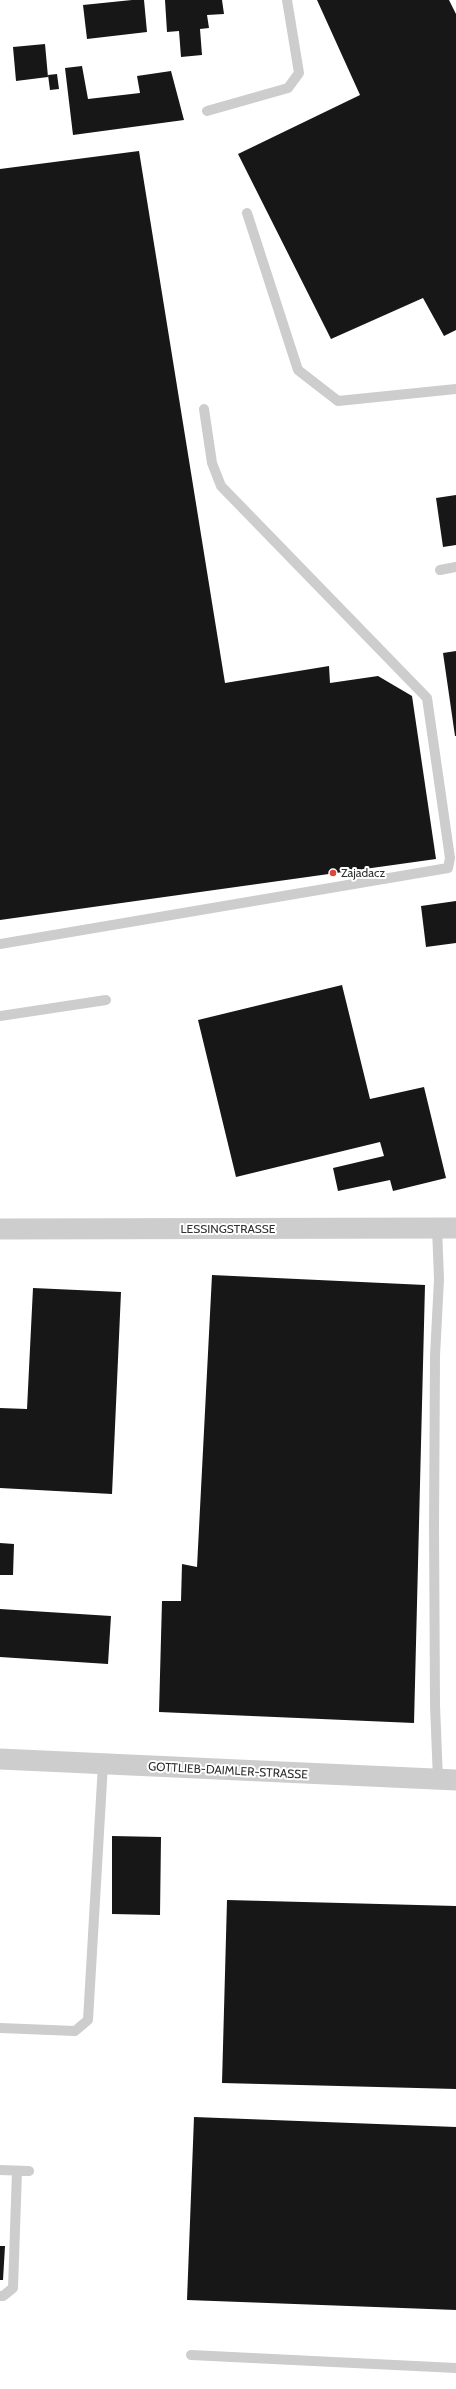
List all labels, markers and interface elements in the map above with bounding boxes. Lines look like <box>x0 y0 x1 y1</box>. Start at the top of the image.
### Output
place label: Zajadacz <box>341 866 385 880</box>
marker: Zajadacz <box>328 868 338 878</box>
street label: LESSINGSTRASSE <box>181 1222 275 1236</box>
street label: GOTTLIEB-DAIMLER-STRASSE <box>148 1760 308 1782</box>

